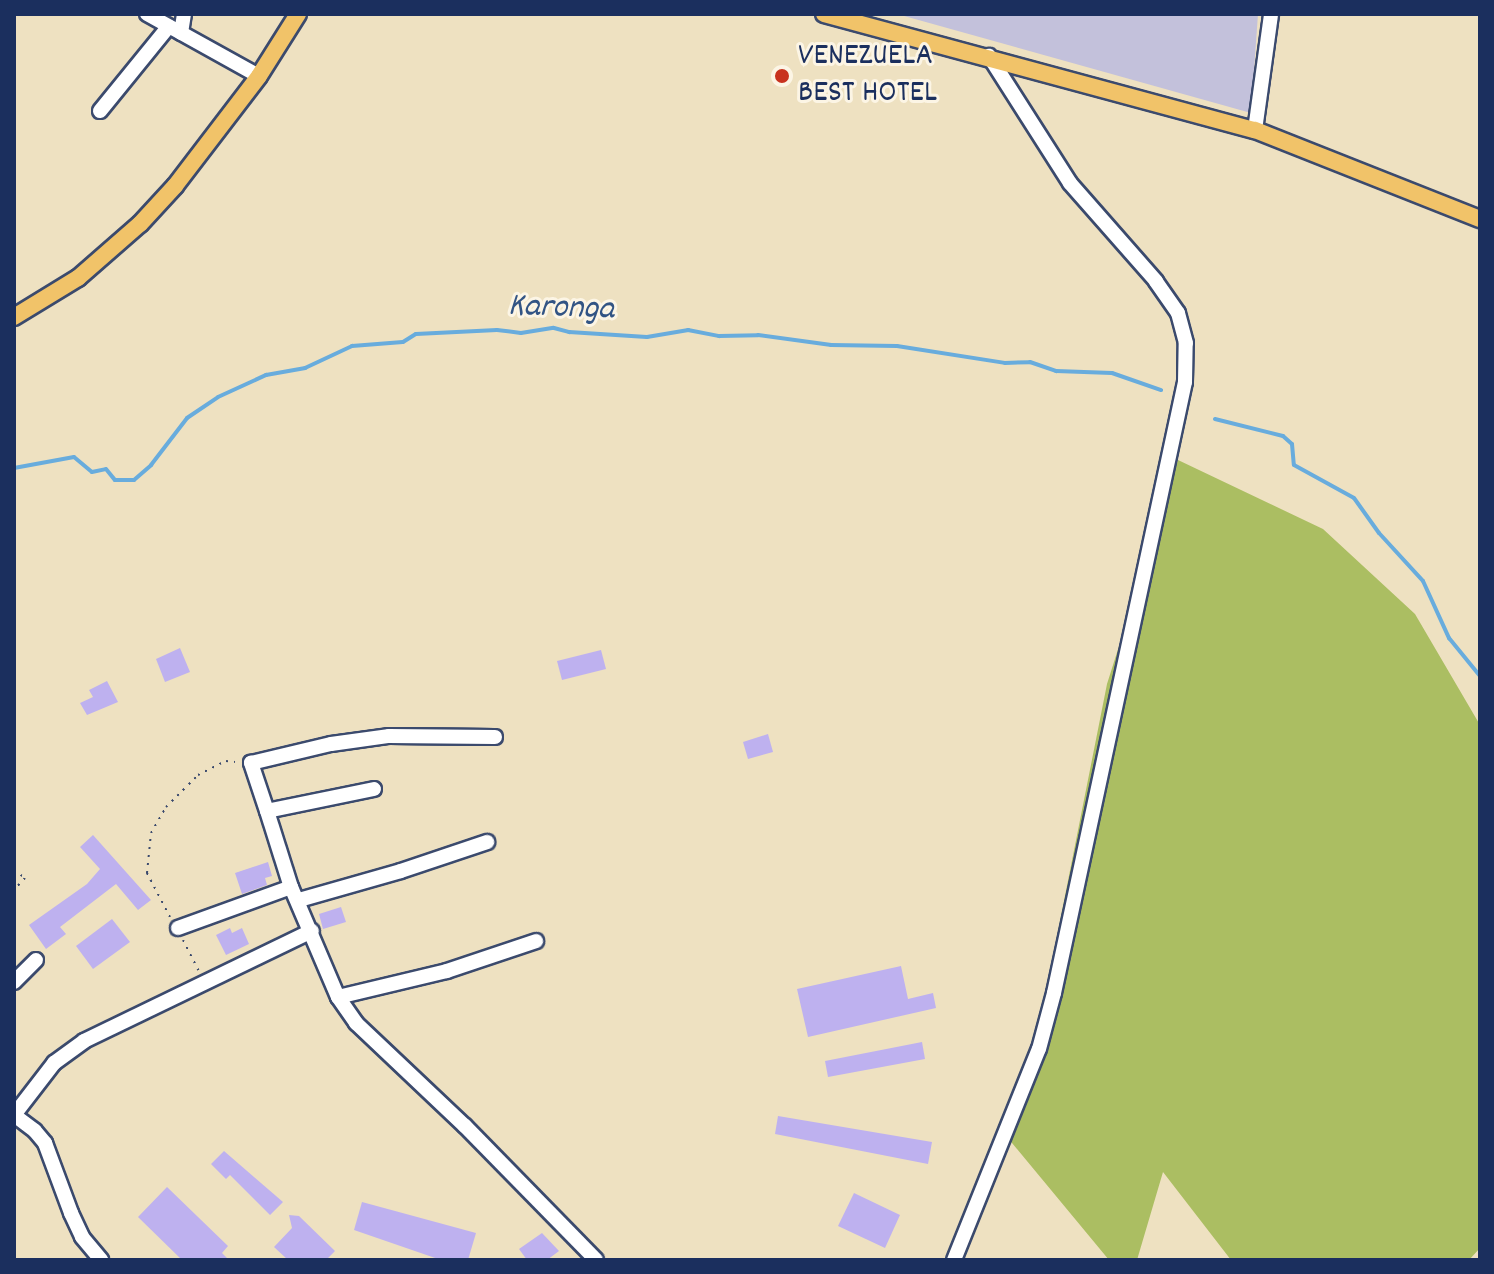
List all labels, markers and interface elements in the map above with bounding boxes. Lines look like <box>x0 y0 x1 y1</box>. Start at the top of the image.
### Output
place label: VENEZUELA BEST HOTEL <box>798 39 937 114</box>
marker: VENEZUELA BEST HOTEL <box>773 67 791 85</box>
water label: Karonga <box>507 287 615 331</box>

